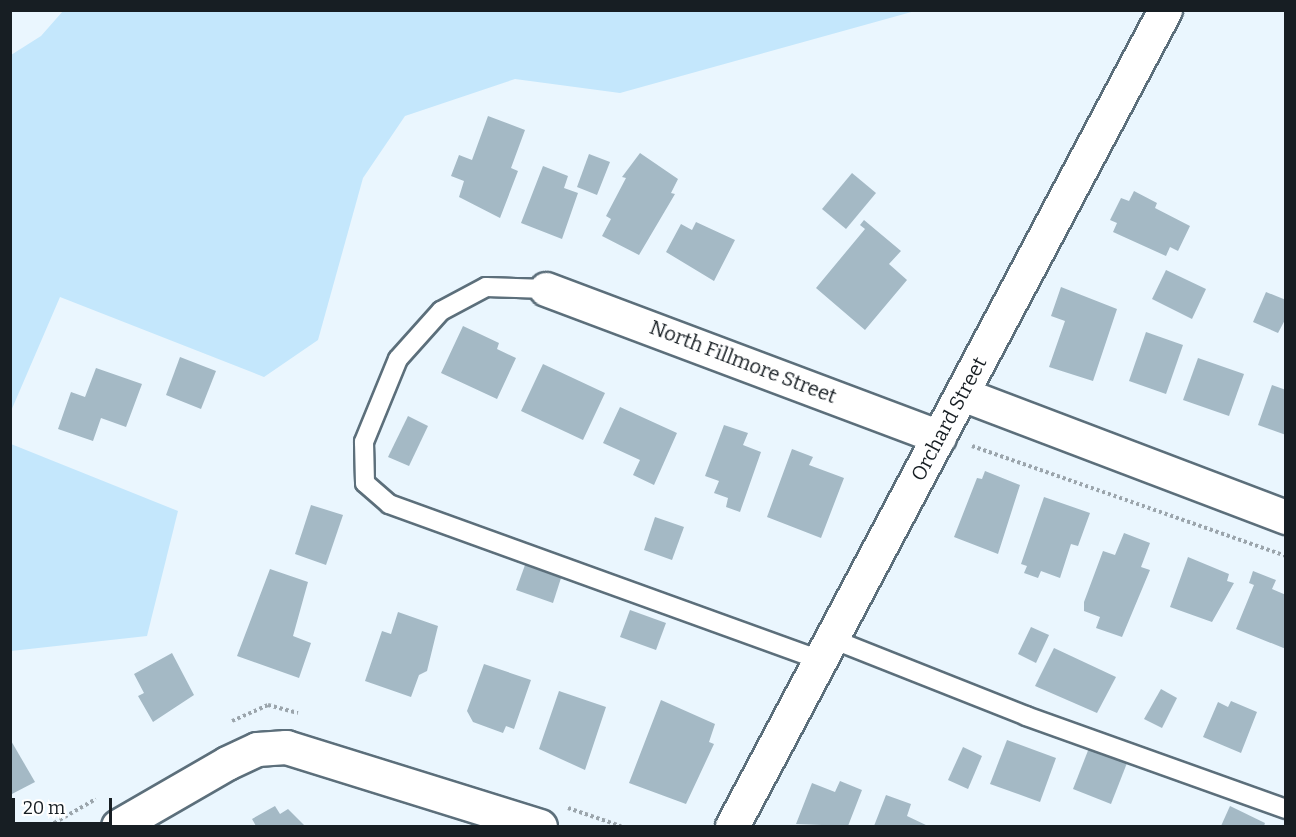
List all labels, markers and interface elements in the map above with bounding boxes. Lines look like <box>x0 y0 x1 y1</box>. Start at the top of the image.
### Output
street label: North Fillmore Street <box>646 315 840 409</box>
street label: Orchard Street <box>906 353 992 485</box>
scale bar <box>15 786 116 824</box>
text: 20 m <box>23 797 65 819</box>

